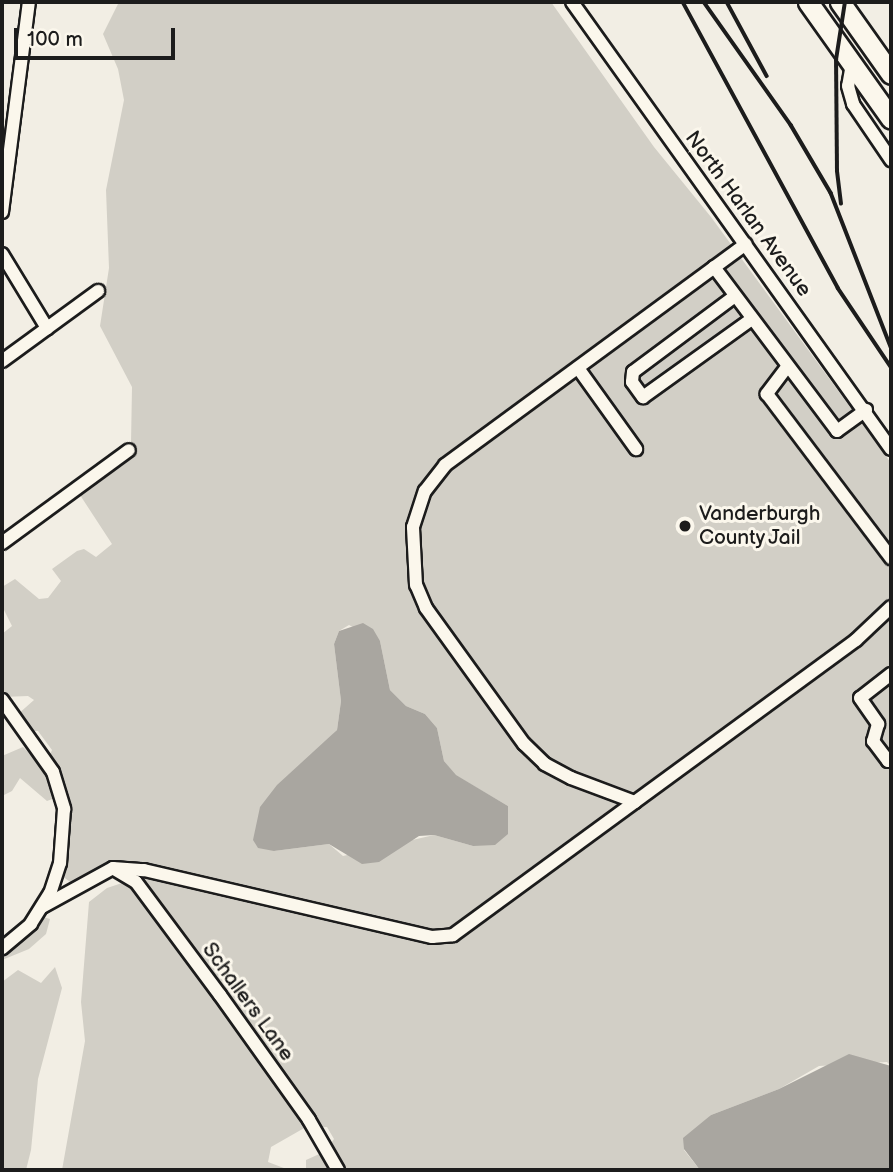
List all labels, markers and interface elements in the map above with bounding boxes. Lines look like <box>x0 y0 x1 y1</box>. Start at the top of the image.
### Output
scale bar <box>18 14 178 58</box>
text: 100 m <box>27 27 83 52</box>
street label: North Harlan Avenue <box>679 126 817 302</box>
place label: Vanderburgh County Jail <box>699 501 820 551</box>
marker: Vanderburgh County Jail <box>677 518 693 534</box>
street label: Schallers Lane <box>197 938 299 1066</box>

